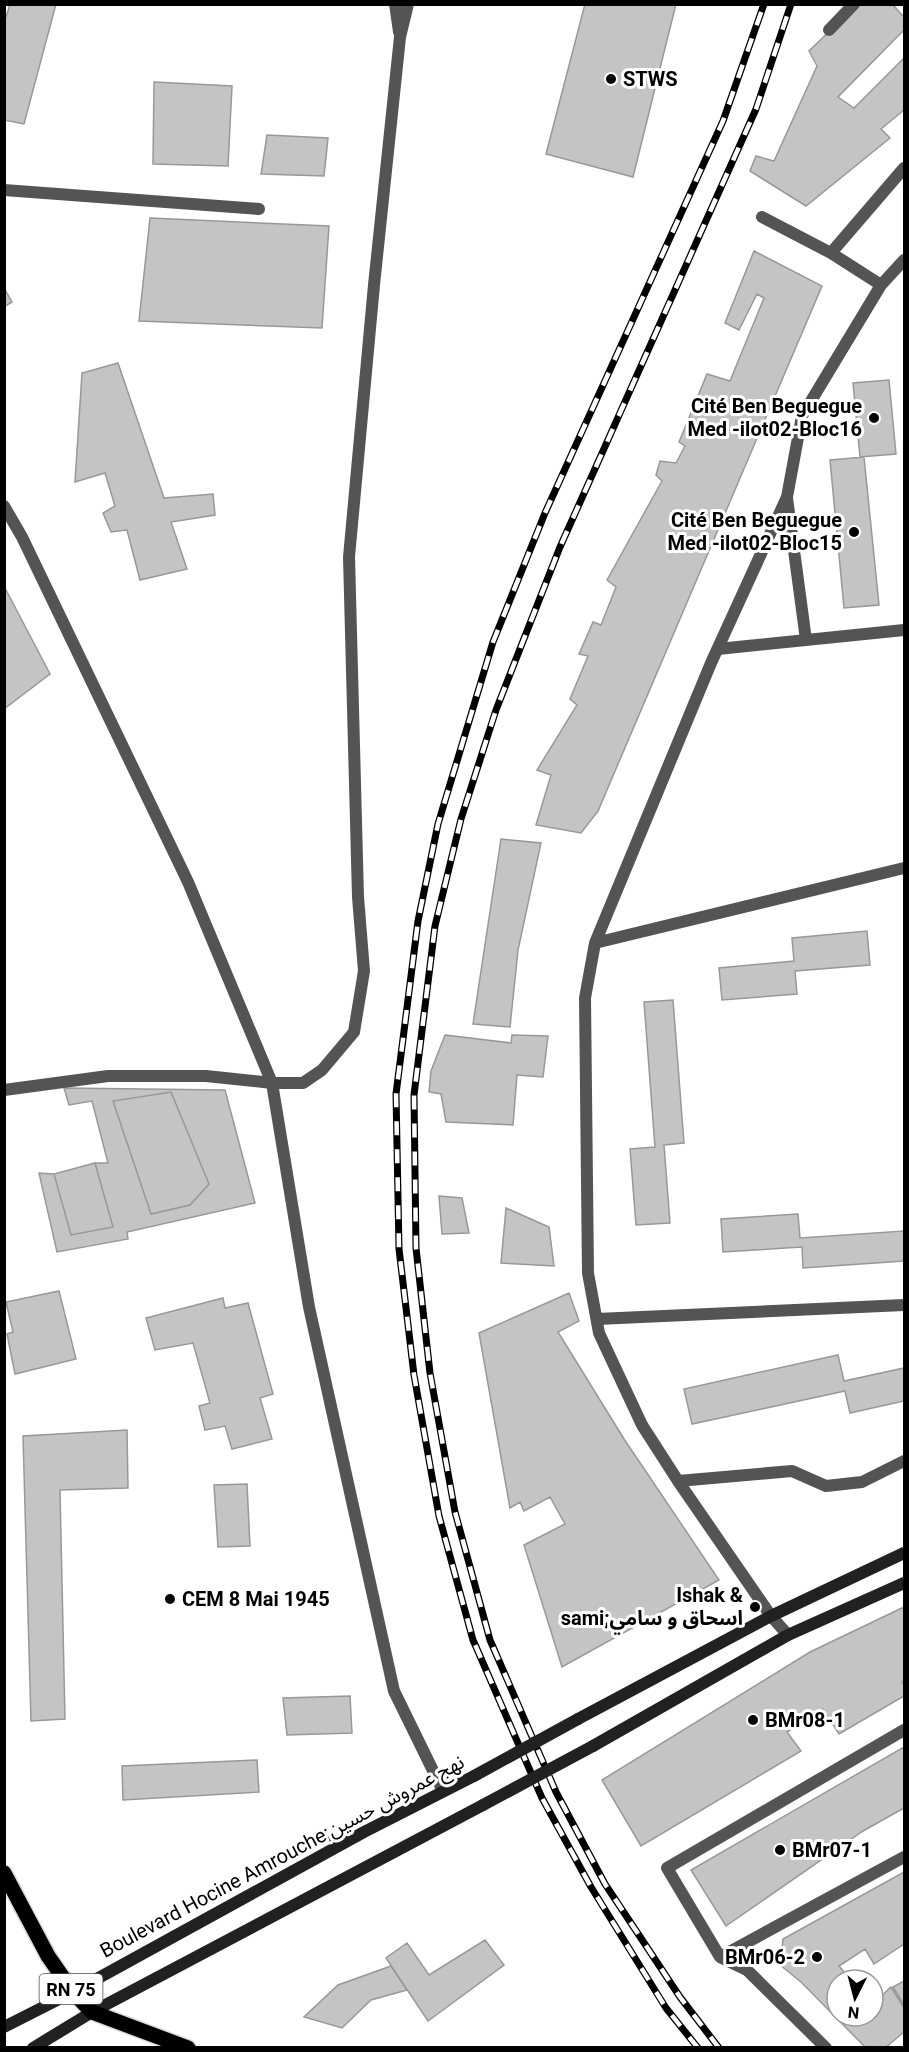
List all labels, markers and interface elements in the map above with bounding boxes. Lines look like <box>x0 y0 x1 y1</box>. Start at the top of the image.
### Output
place label: STWS <box>623 67 678 91</box>
marker: STWS <box>604 72 618 86</box>
place label: Cité Ben Beguegue Med -ilot02-Bloc16 <box>687 394 862 441</box>
marker: Cité Ben Beguegue Med -ilot02-Bloc16 <box>867 411 881 425</box>
place label: Cité Ben Beguegue Med -ilot02-Bloc15 <box>667 508 842 555</box>
marker: Cité Ben Beguegue Med -ilot02-Bloc15 <box>847 525 861 539</box>
place label: Ishak & sami;اسحاق و سامي <box>561 1583 743 1635</box>
place label: CEM 8 Mai 1945 <box>182 1587 330 1611</box>
marker: CEM 8 Mai 1945 <box>163 1592 177 1606</box>
marker: Ishak & sami;اسحاق و سامي <box>748 1600 762 1614</box>
place label: BMr08-1 <box>765 1708 845 1732</box>
marker: BMr08-1 <box>746 1713 760 1727</box>
street label: Boulevard Hocine Amrouche;نهج عمروش حسين <box>96 1749 470 1965</box>
place label: BMr07-1 <box>792 1838 872 1862</box>
marker: BMr07-1 <box>773 1843 787 1857</box>
place label: BMr06-2 <box>725 1945 805 1969</box>
marker: BMr06-2 <box>810 1950 824 1964</box>
north arrow <box>825 1968 885 2028</box>
road number: RN 75 <box>40 1974 103 2004</box>
text: N <box>847 2002 860 2022</box>

